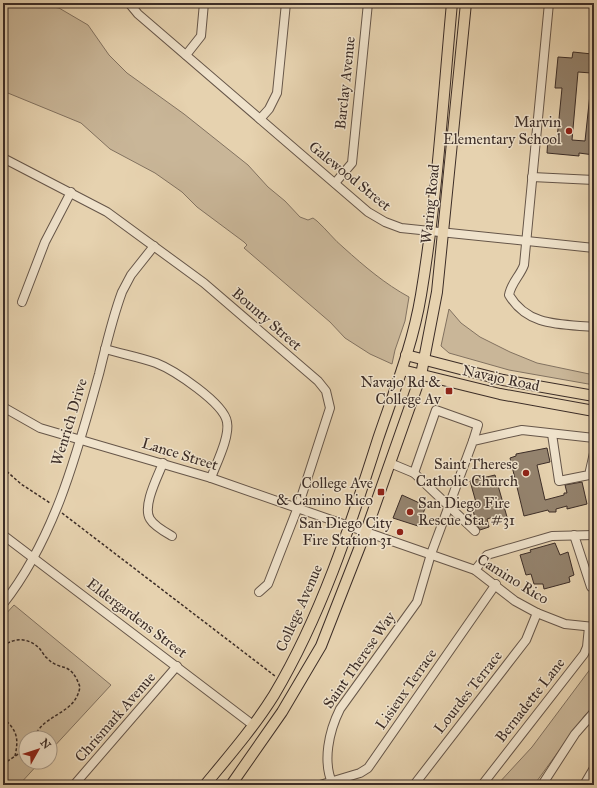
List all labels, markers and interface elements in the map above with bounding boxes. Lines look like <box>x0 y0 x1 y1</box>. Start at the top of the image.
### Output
street label: Barclay Avenue <box>331 35 359 131</box>
place label: Marvin Elementary School <box>443 113 562 148</box>
marker: Marvin Elementary School <box>564 126 574 136</box>
street label: Galewood Street <box>305 137 395 215</box>
street label: Waring Road <box>417 163 443 245</box>
street label: Bounty Street <box>228 284 306 355</box>
street label: Navajo Road <box>461 361 542 395</box>
place label: Navajo Rd & College Av <box>360 373 442 408</box>
street label: Wenrich Drive <box>47 376 91 468</box>
marker: Navajo Rd & College Av <box>444 386 454 396</box>
street label: Lance Street <box>140 434 221 474</box>
place label: Saint Therese Catholic Church <box>416 455 519 490</box>
marker: Saint Therese Catholic Church <box>521 468 531 478</box>
place label: College Ave & Camino Rico <box>276 474 373 509</box>
marker: College Ave & Camino Rico <box>376 487 386 497</box>
place label: San Diego Fire Rescue Sta. #31 <box>418 494 515 529</box>
marker: San Diego Fire Rescue Sta. #31 <box>405 507 415 517</box>
place label: San Diego City Fire Station 31 <box>299 514 393 549</box>
marker: San Diego City Fire Station 31 <box>395 527 405 537</box>
street label: Camino Rico <box>474 550 552 608</box>
street label: College Avenue <box>272 562 326 654</box>
street label: Eldergardens Street <box>83 574 191 662</box>
street label: Saint Therese Way <box>319 607 400 712</box>
street label: Lisieux Terrace <box>372 645 440 733</box>
street label: Lourdes Terrace <box>430 647 506 737</box>
street label: Bernadette Lane <box>492 654 568 746</box>
street label: Chrismark Avenue <box>71 668 159 766</box>
north arrow <box>18 730 58 770</box>
text: N <box>37 736 54 752</box>

